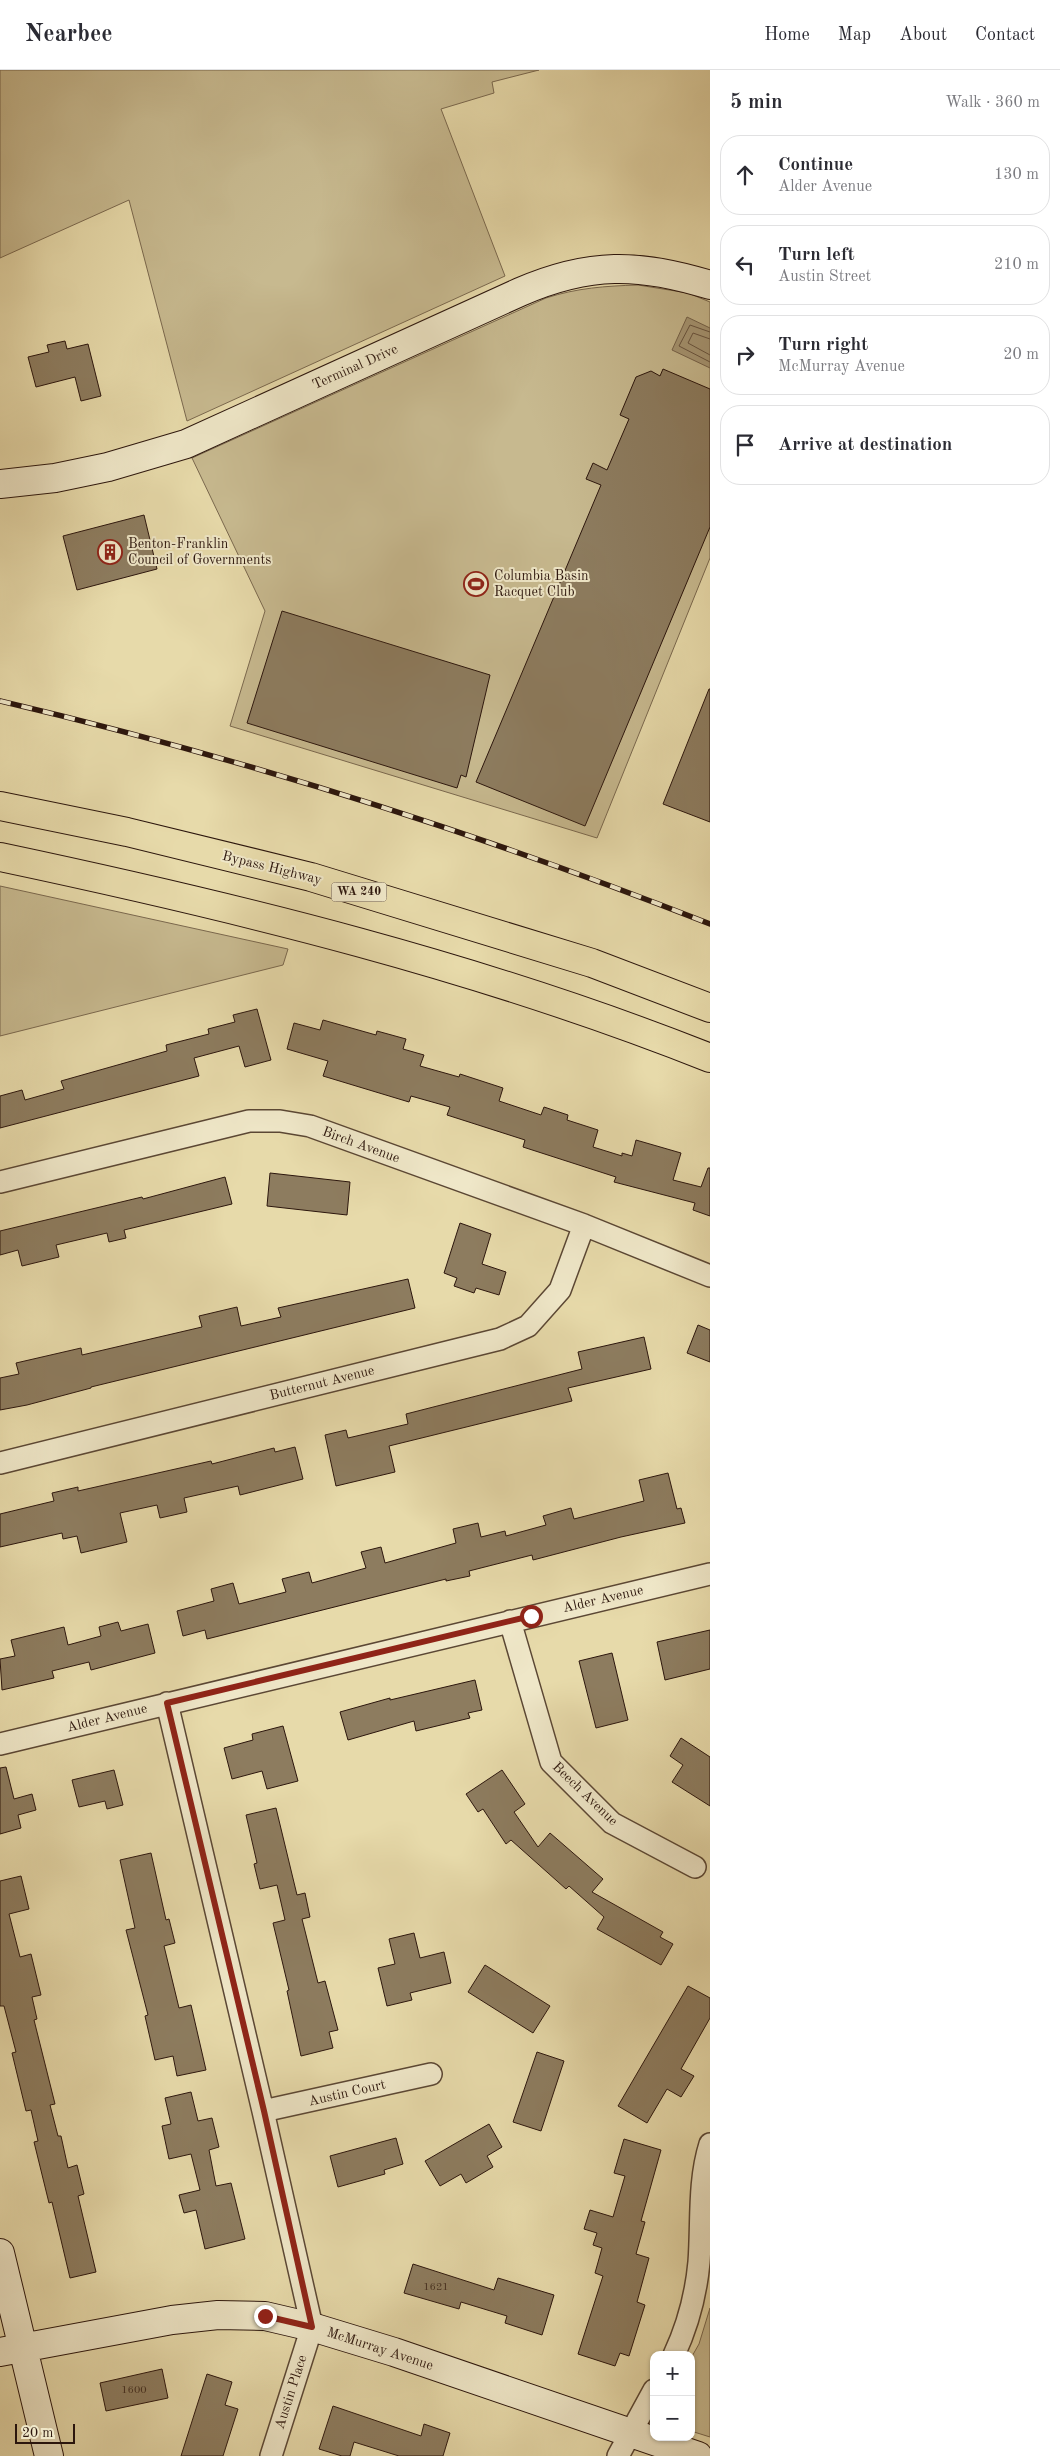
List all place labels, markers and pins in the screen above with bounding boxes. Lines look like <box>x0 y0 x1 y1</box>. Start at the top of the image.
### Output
place label: Benton-Franklin Council of Governments <box>128 537 271 567</box>
building icon: Benton-Franklin Council of Governments <box>97 539 123 565</box>
place label: Columbia Basin Racquet Club <box>494 569 589 599</box>
sports icon: Columbia Basin Racquet Club <box>463 571 489 597</box>

